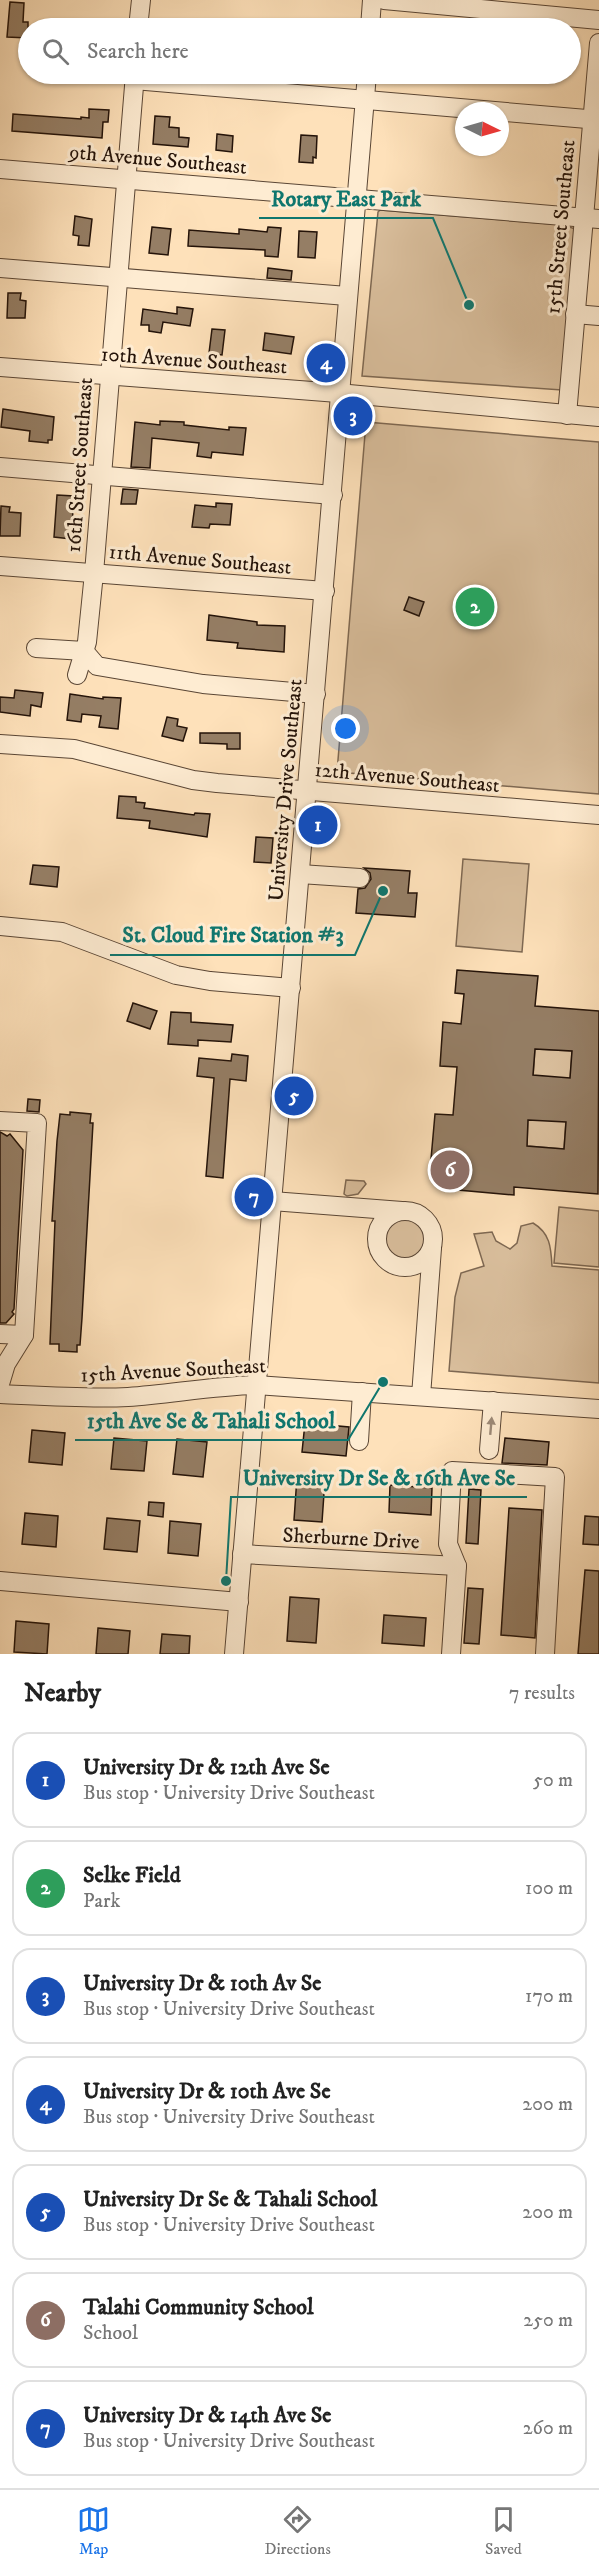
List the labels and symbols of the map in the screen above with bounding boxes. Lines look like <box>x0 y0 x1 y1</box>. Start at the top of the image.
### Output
north arrow <box>455 102 509 156</box>
street label: 9th Avenue Southeast <box>67 139 248 181</box>
street label: 15th Street Southeast <box>540 139 582 315</box>
callout: Rotary East Park <box>259 178 433 218</box>
text: Rotary East Park <box>271 186 422 213</box>
pin: 4 <box>306 340 346 386</box>
street label: 10th Avenue Southeast <box>100 342 288 380</box>
street label: 16th Street Southeast <box>61 376 99 553</box>
pin: 3 <box>334 394 372 438</box>
street label: 11th Avenue Southeast <box>108 539 293 581</box>
pin: 2 <box>456 584 494 630</box>
street label: University Drive Southeast <box>263 678 309 902</box>
your location <box>331 714 360 743</box>
street label: 12th Avenue Southeast <box>313 757 501 799</box>
pin: 1 <box>298 802 338 848</box>
callout: St. Cloud Fire Station #3 <box>110 915 355 955</box>
text: St. Cloud Fire Station #3 <box>122 922 344 949</box>
pin: 5 <box>274 1074 314 1118</box>
pin: 6 <box>430 1148 470 1192</box>
pin: 7 <box>234 1174 274 1220</box>
street label: 15th Avenue Southeast <box>80 1353 267 1389</box>
callout: 15th Ave Se & Tahali School <box>75 1400 348 1440</box>
text: 15th Ave Se & Tahali School <box>87 1408 336 1435</box>
one-way arrow <box>486 1416 496 1435</box>
callout: University Dr Se & 16th Ave Se <box>231 1457 527 1497</box>
text: University Dr Se & 16th Ave Se <box>243 1465 515 1492</box>
street label: Sherburne Drive <box>282 1522 420 1556</box>

